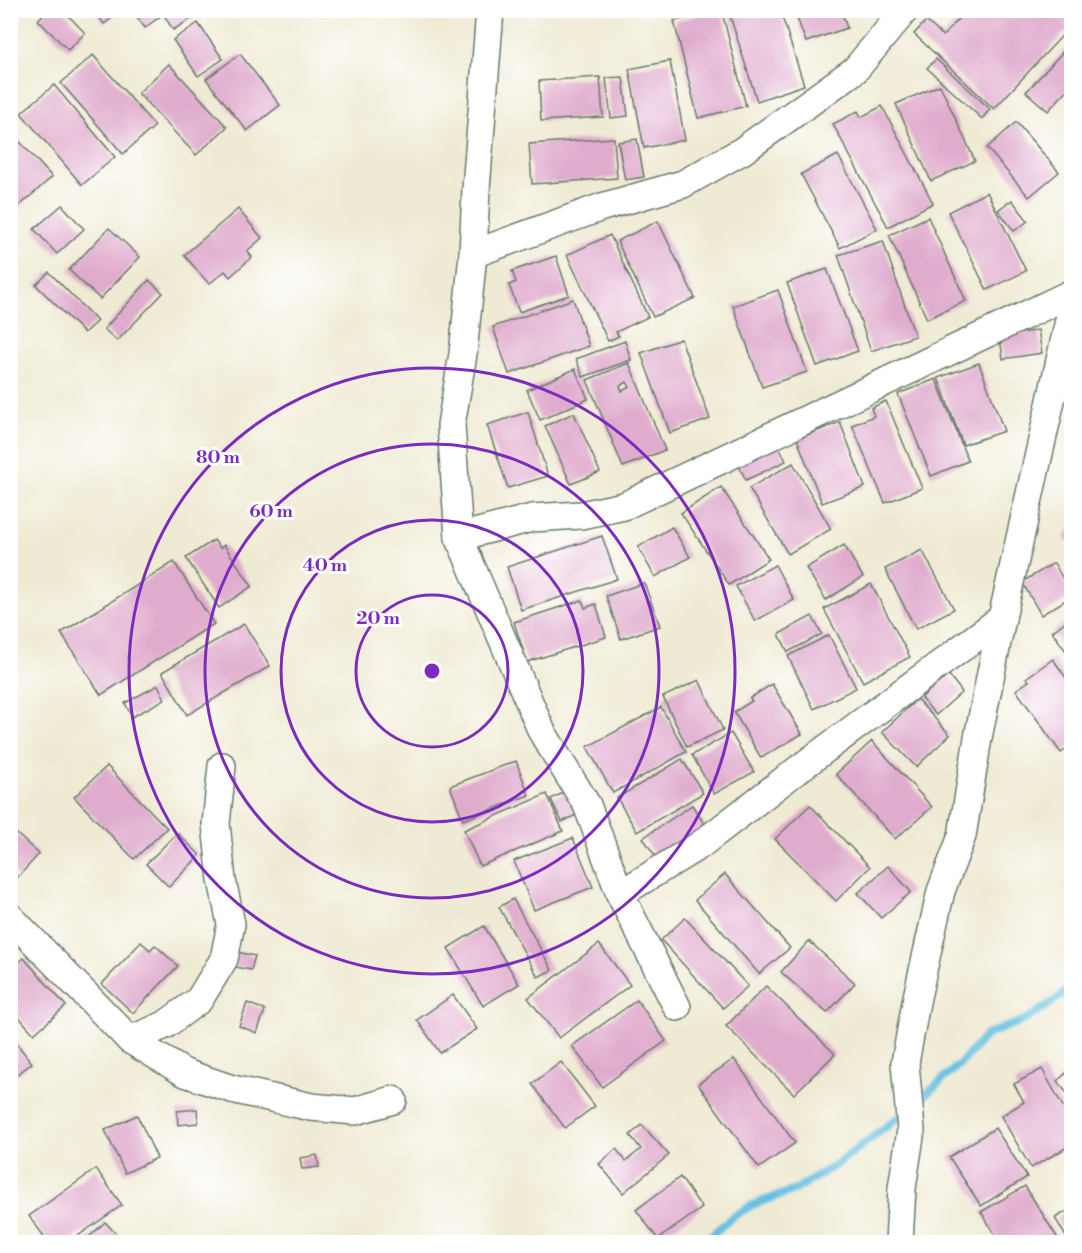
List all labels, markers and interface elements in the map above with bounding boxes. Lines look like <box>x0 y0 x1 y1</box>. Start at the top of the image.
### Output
text: 80 m <box>196 446 241 469</box>
text: 60 m <box>249 500 293 523</box>
text: 40 m <box>303 554 348 577</box>
text: 20 m <box>356 607 400 630</box>
centre of rings <box>422 661 442 681</box>

